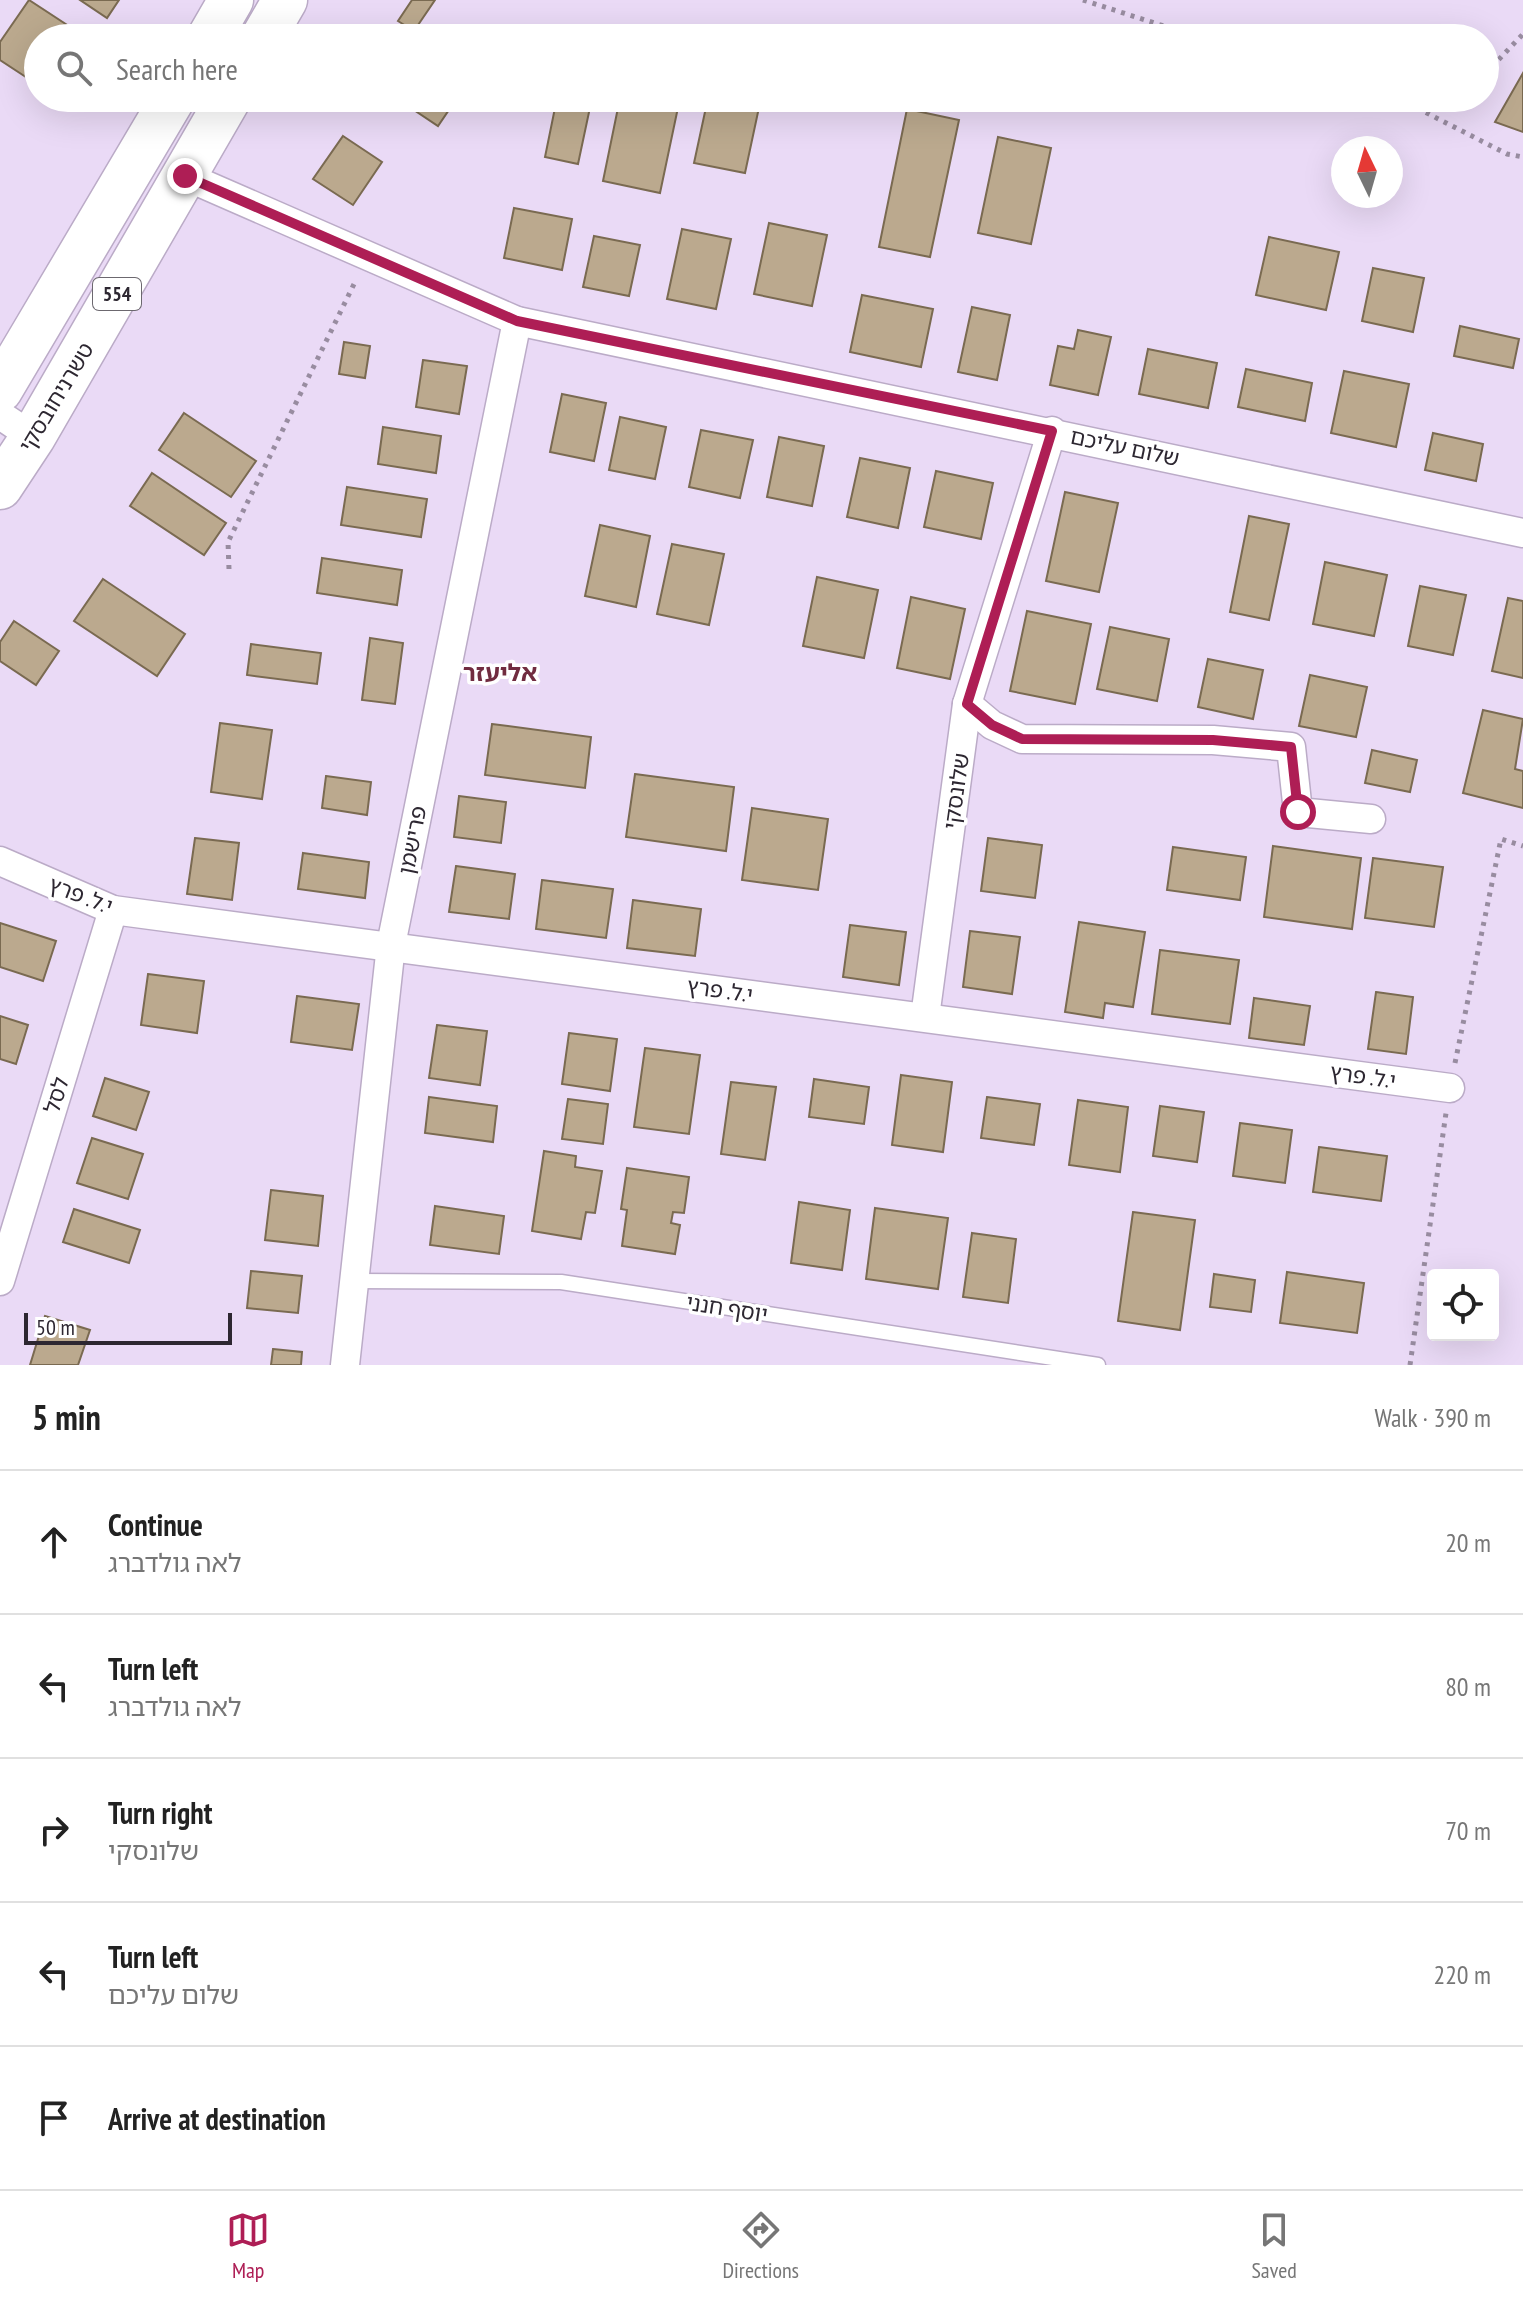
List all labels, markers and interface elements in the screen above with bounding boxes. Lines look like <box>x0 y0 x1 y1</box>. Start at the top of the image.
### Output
search box <box>24 24 1499 112</box>
icon: search <box>52 46 96 90</box>
text: Search here <box>116 49 238 88</box>
north arrow <box>1331 136 1403 208</box>
route end <box>167 158 203 194</box>
road number: 554 <box>93 278 141 310</box>
street label: טשרניחובסקי <box>12 337 100 457</box>
street label: שלום עליכם <box>1068 422 1182 472</box>
district label: אליעזר <box>463 657 537 688</box>
street label: שלונסקי <box>937 751 975 831</box>
route start <box>1280 794 1316 830</box>
street label: פרישמן <box>392 803 432 877</box>
street label: י.ל. פרץ <box>45 870 117 920</box>
street label: י.ל. פרץ <box>685 972 755 1008</box>
street label: י.ל. פרץ <box>1328 1058 1398 1094</box>
street label: לסל <box>37 1073 75 1117</box>
map controls <box>1427 1269 1499 1341</box>
button: locate <box>1427 1269 1499 1341</box>
street label: יוסף חנני <box>684 1288 770 1328</box>
scale bar <box>24 1309 232 1345</box>
text: 50 m <box>36 1313 75 1341</box>
text: 5 min <box>32 1395 101 1439</box>
text: Walk · 390 m <box>1374 1401 1491 1434</box>
text: Continue <box>108 1505 203 1544</box>
icon: ahead <box>32 1520 76 1564</box>
text: 20 m <box>1445 1526 1491 1559</box>
text: לאה גולדברג <box>108 1546 242 1579</box>
text: Turn left <box>108 1649 198 1688</box>
icon: left <box>32 1664 76 1708</box>
text: 80 m <box>1445 1670 1491 1703</box>
text: לאה גולדברג <box>108 1690 242 1723</box>
text: Turn right <box>108 1793 212 1832</box>
icon: right <box>32 1808 76 1852</box>
text: 70 m <box>1445 1814 1491 1847</box>
text: שלונסקי <box>108 1834 199 1867</box>
text: Turn left <box>108 1937 198 1976</box>
icon: left <box>32 1952 76 1996</box>
text: 220 m <box>1433 1958 1491 1991</box>
text: שלום עליכם <box>108 1978 239 2011</box>
icon: arrive <box>32 2096 76 2140</box>
text: Arrive at destination <box>108 2099 326 2138</box>
tab: Map <box>226 2208 270 2284</box>
tab: Directions <box>723 2208 799 2284</box>
tab: Saved <box>1251 2208 1297 2284</box>

